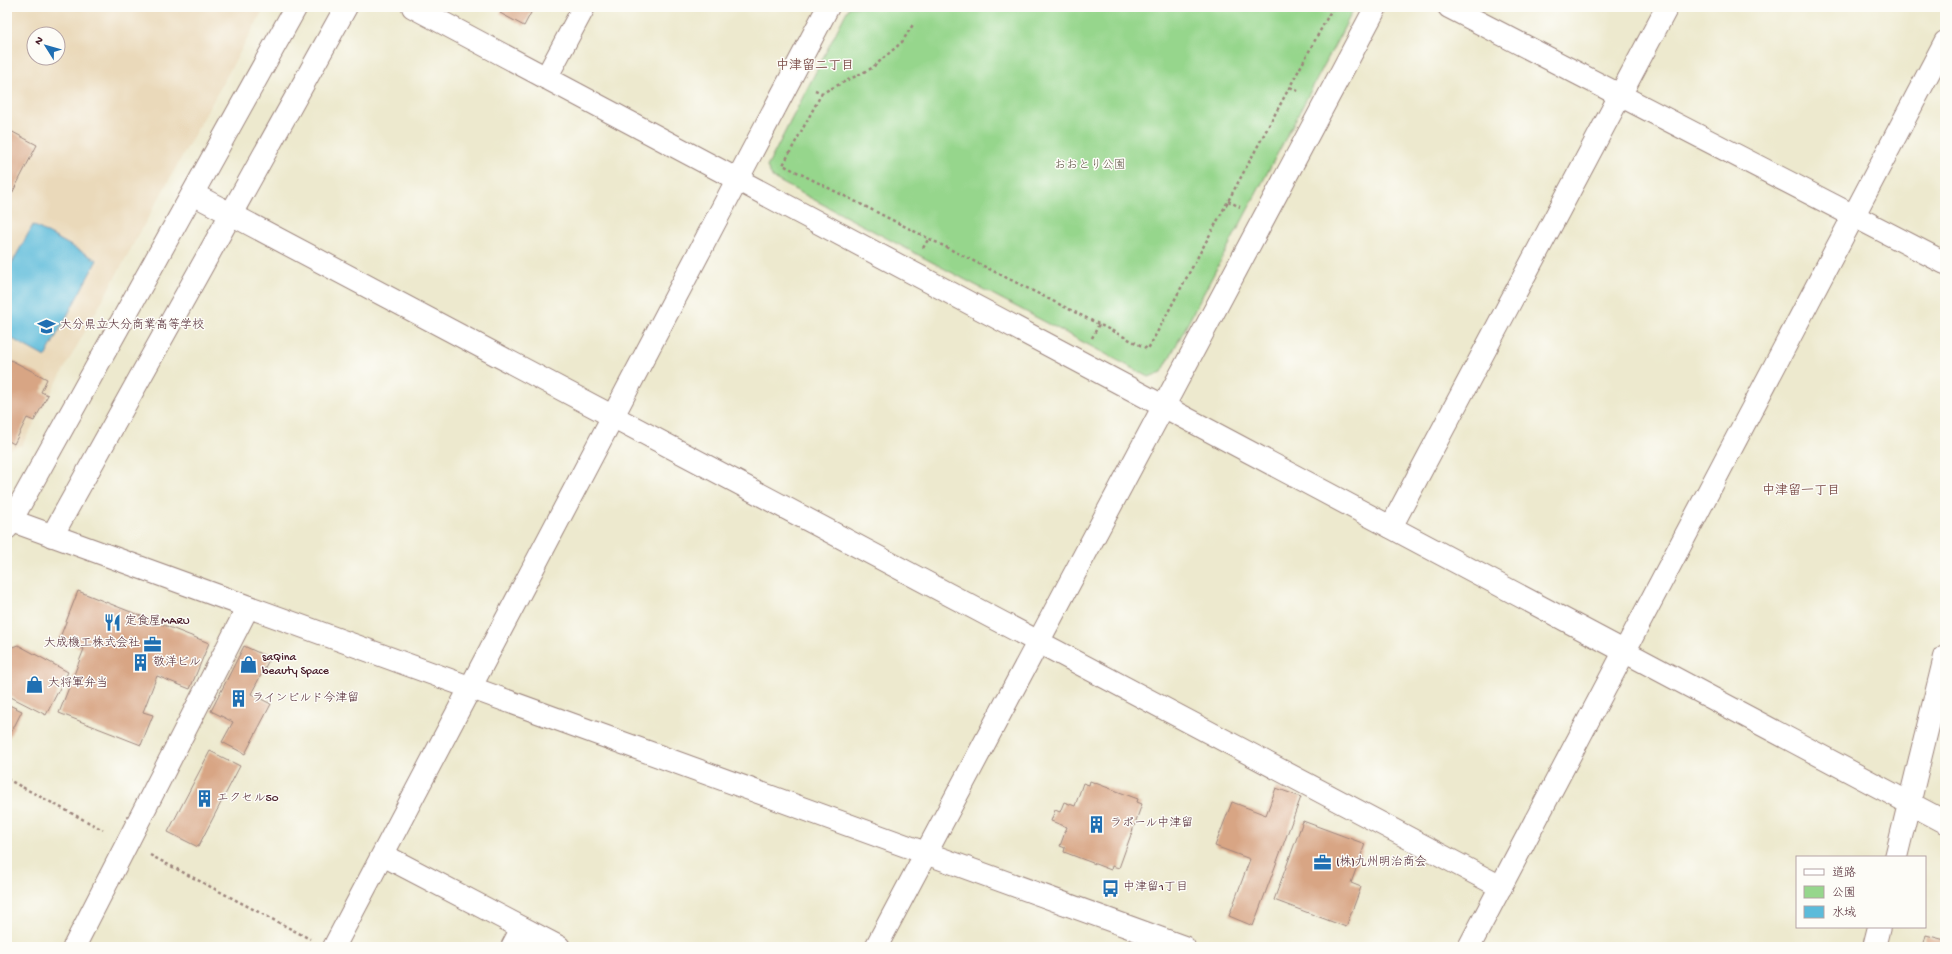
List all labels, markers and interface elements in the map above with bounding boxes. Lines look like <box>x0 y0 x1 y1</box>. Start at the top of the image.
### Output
north arrow <box>26 26 66 66</box>
text: N <box>33 35 47 48</box>
district label: 中津留二丁目 <box>776 58 854 74</box>
park label: おおとり公園 <box>1054 158 1126 173</box>
school or university icon: 大分県立大分商業高等学校 <box>37 316 57 336</box>
place label: 大分県立大分商業高等学校 <box>60 318 204 333</box>
district label: 中津留一丁目 <box>1762 483 1840 499</box>
restaurant icon: 定食屋MARU <box>102 612 122 632</box>
place label: 定食屋MARU <box>125 614 190 629</box>
office icon: 大成機工株式会社 <box>143 634 163 654</box>
place label: 大成機工株式会社 <box>44 636 140 651</box>
place label: saQina beauty Space <box>262 651 330 679</box>
building icon: 敬洋ビル <box>130 653 150 673</box>
place label: 敬洋ビル <box>153 655 201 670</box>
shop icon: saQina beauty Space <box>239 655 259 675</box>
shop icon: 大将軍弁当 <box>25 674 45 694</box>
place label: 大将軍弁当 <box>48 676 108 691</box>
building icon: ラインビルド今津留 <box>229 689 249 709</box>
place label: ラインビルド今津留 <box>252 691 359 706</box>
building icon: エクセル50 <box>194 789 214 809</box>
place label: エクセル50 <box>217 792 279 806</box>
building icon: ラポール中津留 <box>1087 814 1107 834</box>
place label: ラポール中津留 <box>1110 816 1193 831</box>
office icon: (株)九州明治商会 <box>1313 853 1333 873</box>
place label: (株)九州明治商会 <box>1336 855 1427 870</box>
legend <box>1796 856 1926 928</box>
text: 道路 <box>1832 866 1856 881</box>
bus stop icon: 中津留1丁目 <box>1100 878 1120 898</box>
place label: 中津留1丁目 <box>1123 880 1188 895</box>
text: 公園 <box>1832 886 1856 901</box>
text: 水域 <box>1832 906 1856 921</box>

